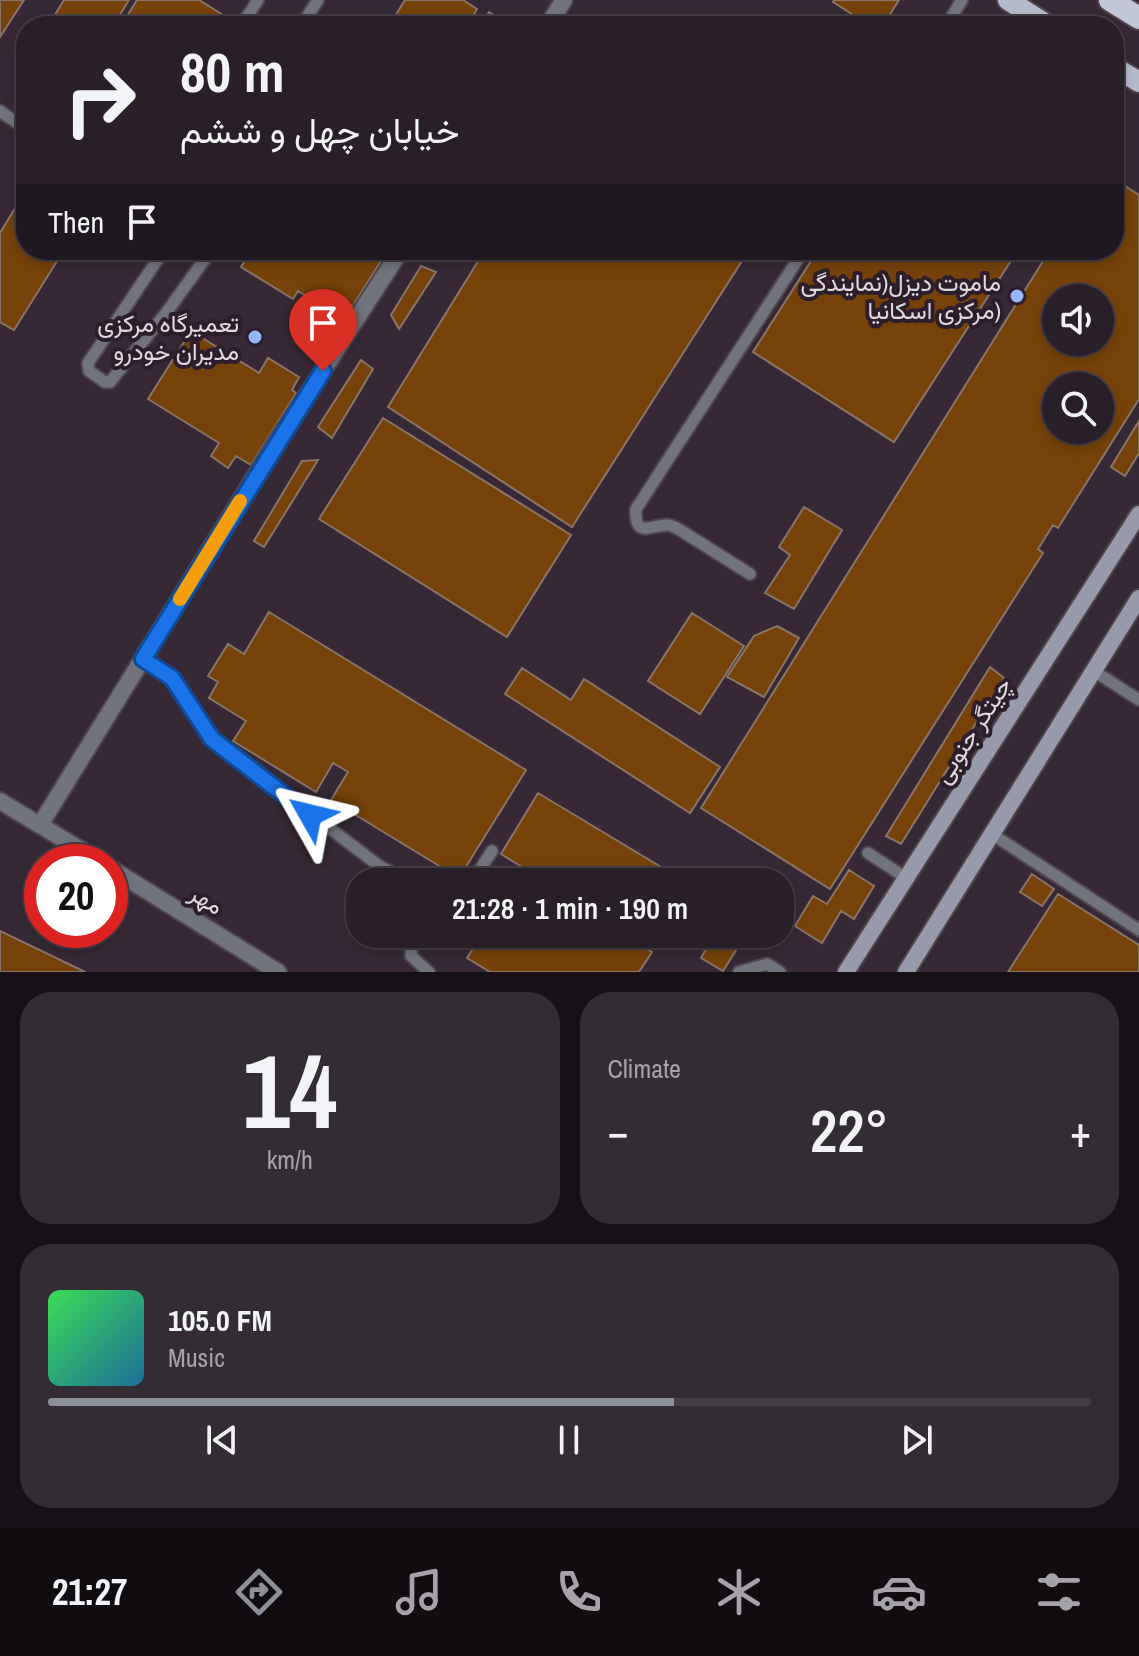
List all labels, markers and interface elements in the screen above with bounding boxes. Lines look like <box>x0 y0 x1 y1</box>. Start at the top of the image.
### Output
text: 80 m <box>180 34 285 109</box>
icon: right <box>48 48 152 152</box>
text: خیابان چهل و ششم <box>180 106 459 154</box>
icon: arrive <box>120 200 164 244</box>
text: Then <box>48 202 104 242</box>
place label: ماموت دیزل(نمایندگی مرکزی اسکانیا) <box>801 266 1001 326</box>
map controls <box>1042 284 1114 444</box>
button: sound <box>1042 284 1114 356</box>
marker: ماموت دیزل(نمایندگی مرکزی اسکانیا) <box>1008 287 1026 305</box>
pin <box>289 289 357 371</box>
icon: arrive <box>301 301 345 345</box>
place label: تعمیرگاه مرکزی مدیران خودرو <box>97 307 239 367</box>
marker: تعمیرگاه مرکزی مدیران خودرو <box>246 328 264 346</box>
button: search <box>1042 372 1114 444</box>
street label: چیتگر جنوبی <box>926 671 1019 790</box>
position arrow <box>268 773 352 857</box>
speed limit sign: 20 <box>24 844 128 948</box>
street label: مهر <box>183 876 230 922</box>
text: 21:28 · 1 min · 190 m <box>452 888 688 928</box>
text: 14 <box>242 1020 337 1160</box>
text: Climate <box>608 1051 681 1086</box>
text: 22° <box>810 1090 889 1171</box>
text: − <box>608 1101 629 1161</box>
text: + <box>1070 1101 1091 1161</box>
text: km/h <box>267 1142 313 1177</box>
text: 105.0 FM <box>168 1300 272 1340</box>
text: Music <box>168 1340 225 1375</box>
icon: previous <box>200 1418 244 1462</box>
icon: pause <box>547 1418 591 1462</box>
icon: next <box>895 1418 939 1462</box>
icon: directions <box>231 1564 287 1620</box>
icon: music <box>391 1564 447 1620</box>
icon: phone <box>551 1564 607 1620</box>
icon: climate <box>711 1564 767 1620</box>
icon: car <box>871 1564 927 1620</box>
icon: filters <box>1031 1564 1087 1620</box>
text: 21:27 <box>52 1568 127 1616</box>

